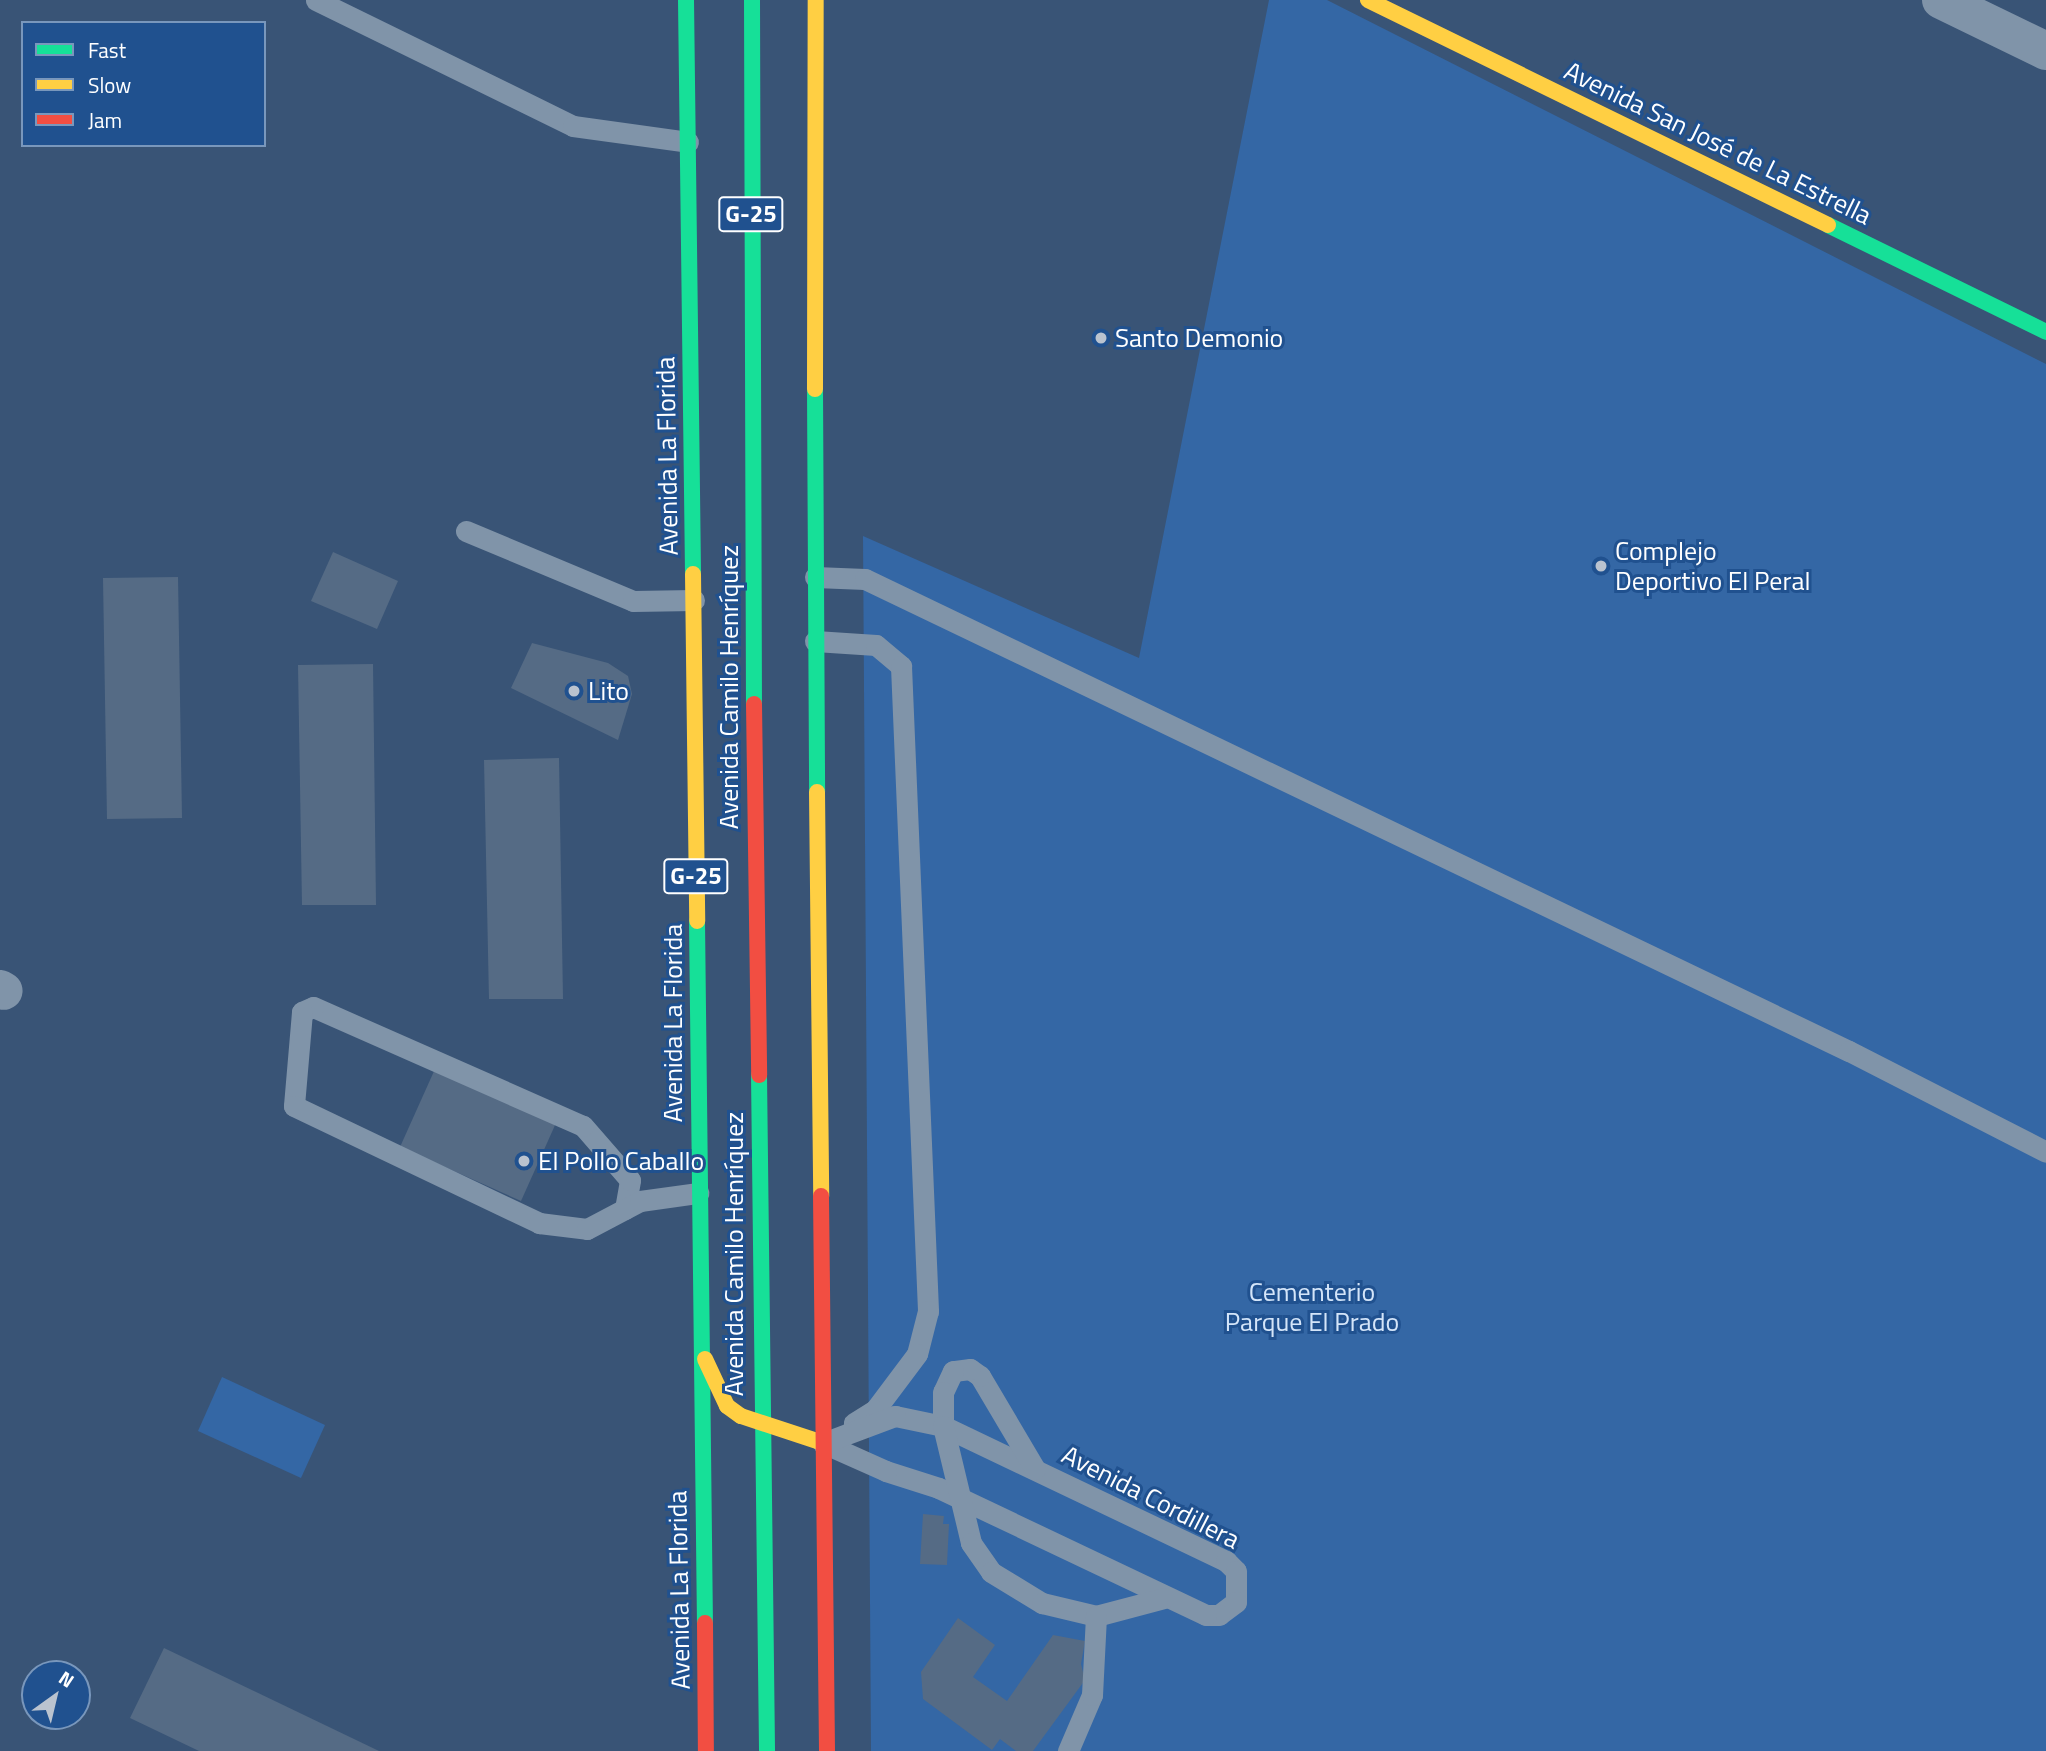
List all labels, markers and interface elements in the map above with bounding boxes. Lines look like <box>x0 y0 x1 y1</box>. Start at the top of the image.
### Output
legend <box>21 21 266 147</box>
text: Fast <box>88 34 126 66</box>
street label: Avenida San José de La Estrella <box>1559 55 1877 231</box>
text: Slow <box>88 69 131 101</box>
text: Jam <box>88 104 122 136</box>
road number: G-25 <box>718 194 784 234</box>
place label: Santo Demonio <box>1115 322 1283 354</box>
marker: Santo Demonio <box>1093 330 1109 346</box>
street label: Avenida La Florida <box>650 356 684 556</box>
place label: Complejo Deportivo El Peral <box>1615 535 1810 596</box>
street label: Avenida Camilo Henríquez <box>713 545 745 829</box>
marker: Complejo Deportivo El Peral <box>1593 558 1609 574</box>
place label: Lito <box>588 675 629 707</box>
marker: Lito <box>566 683 582 699</box>
road number: G-25 <box>663 856 729 896</box>
street label: Avenida La Florida <box>657 924 689 1122</box>
street label: Avenida Camilo Henríquez <box>718 1112 750 1396</box>
place label: El Pollo Caballo <box>538 1145 704 1177</box>
marker: El Pollo Caballo <box>516 1153 532 1169</box>
park label: Cementerio Parque El Prado <box>1225 1276 1399 1338</box>
street label: Avenida Cordillera <box>1057 1439 1245 1555</box>
street label: Avenida La Florida <box>662 1490 696 1690</box>
north arrow <box>21 1660 91 1730</box>
text: N <box>53 1663 80 1695</box>

